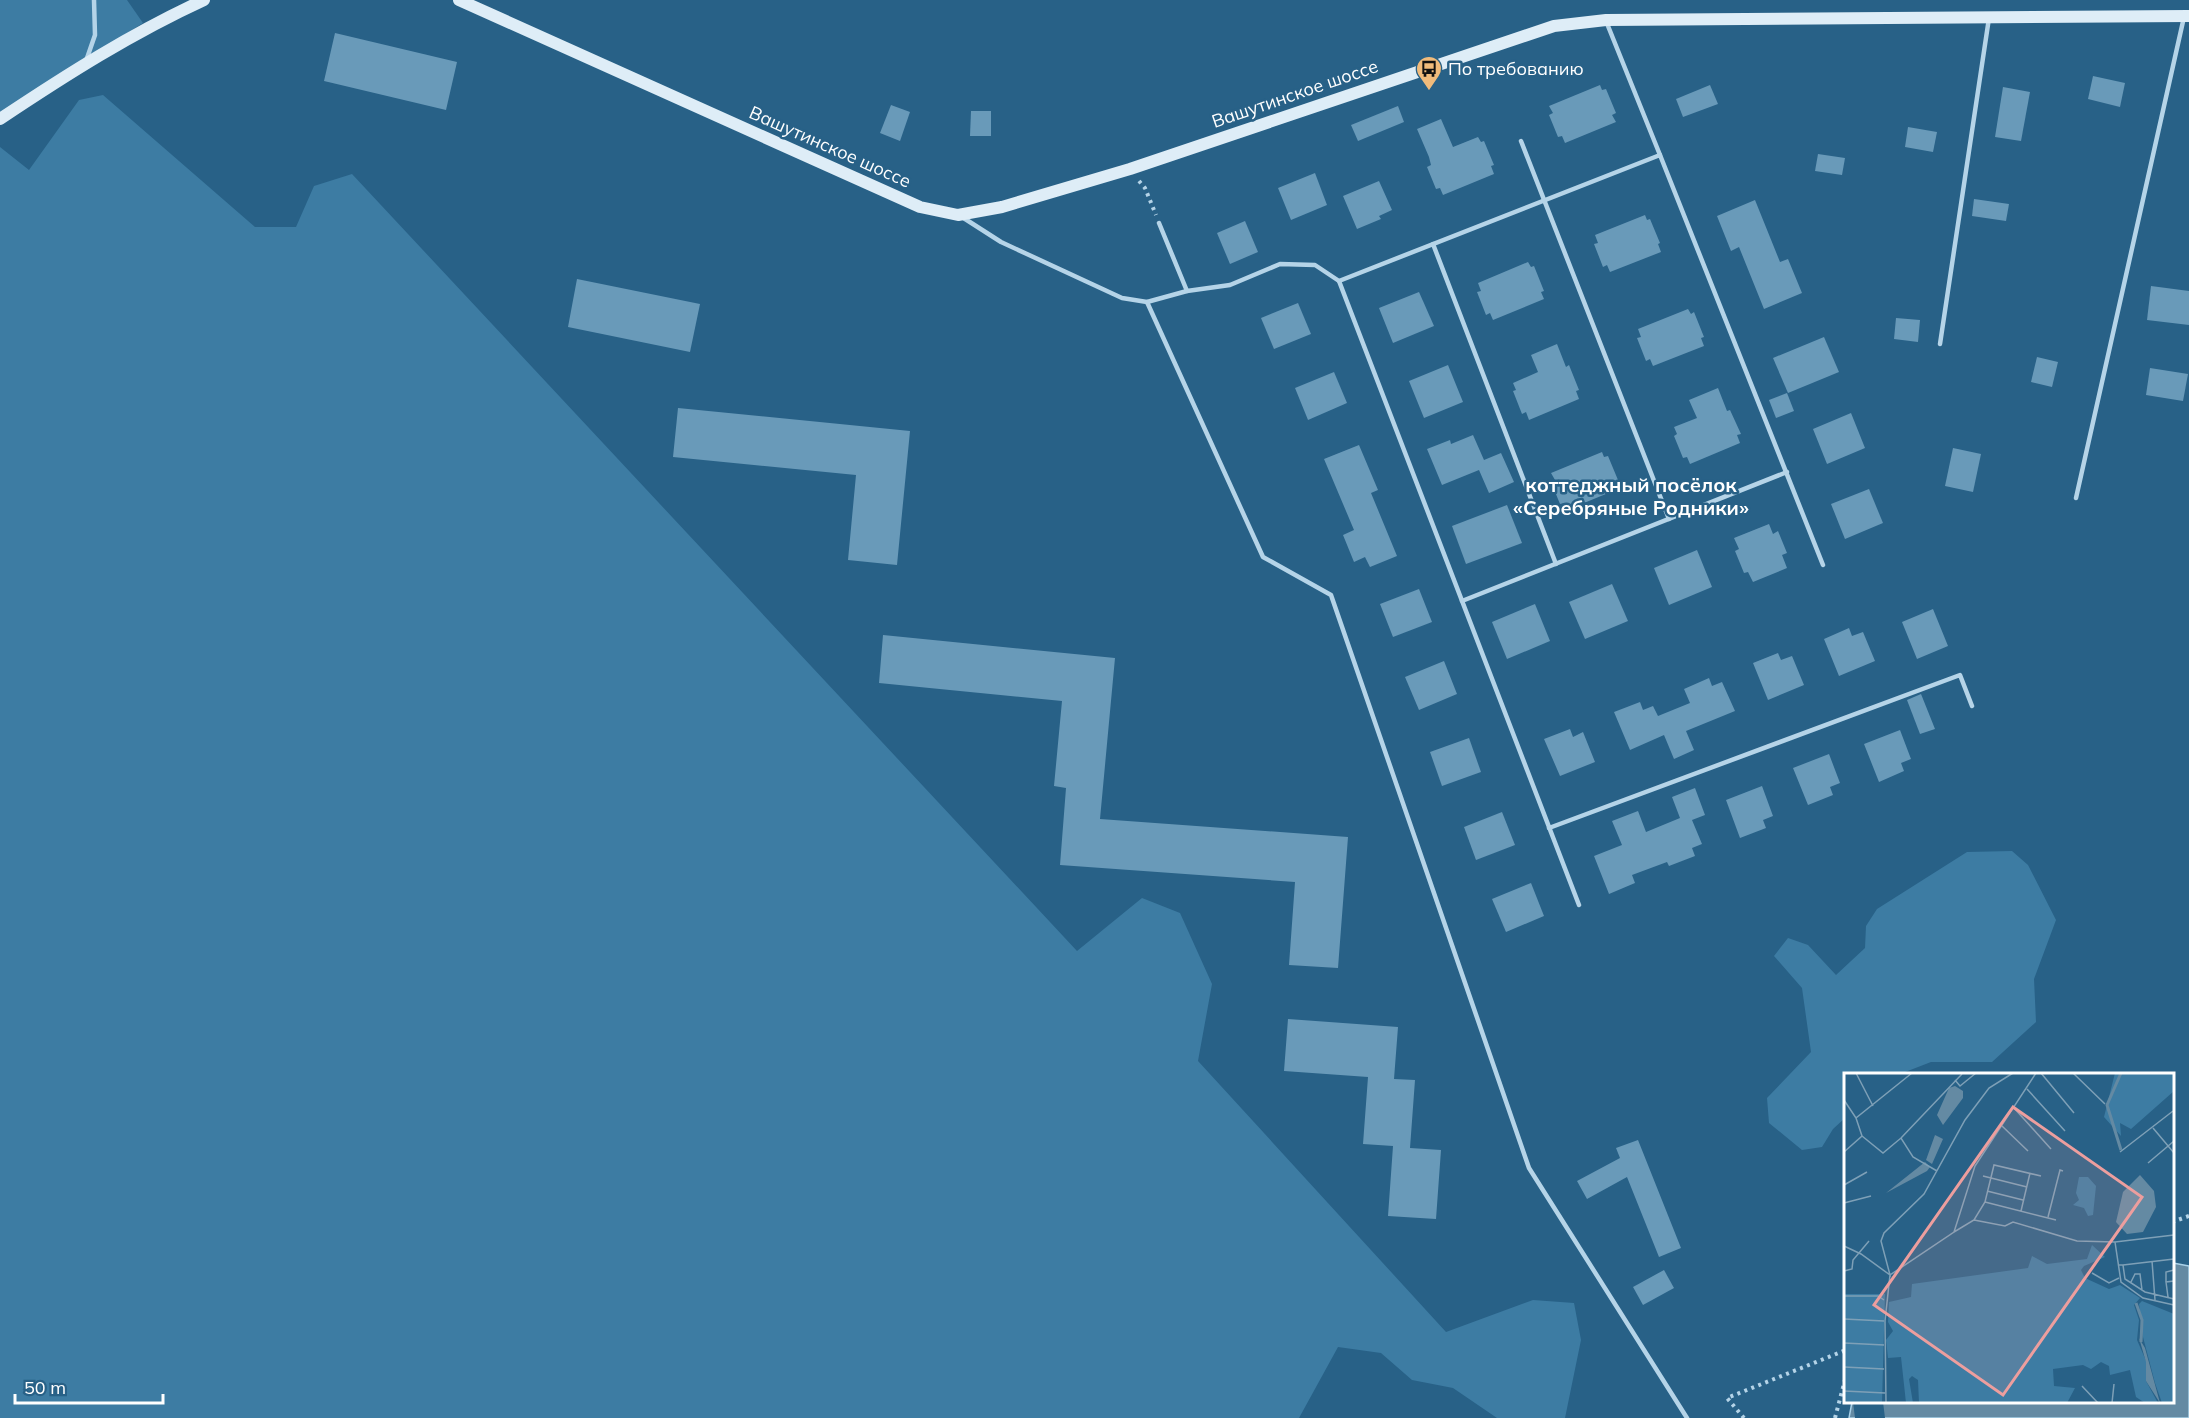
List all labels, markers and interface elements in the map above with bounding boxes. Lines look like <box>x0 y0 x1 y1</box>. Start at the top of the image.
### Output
street label: Вашутинское шоссе <box>1209 54 1381 133</box>
bus stop icon: По требованию <box>1414 54 1444 92</box>
place label: По требованию <box>1448 57 1584 80</box>
street label: Вашутинское шоссе <box>746 101 915 193</box>
district label: коттеджный посёлок «Серебряные Родники» <box>1513 472 1749 520</box>
inset map <box>1844 1073 2174 1403</box>
scale bar <box>15 1367 164 1405</box>
text: 50 m <box>24 1376 66 1399</box>

